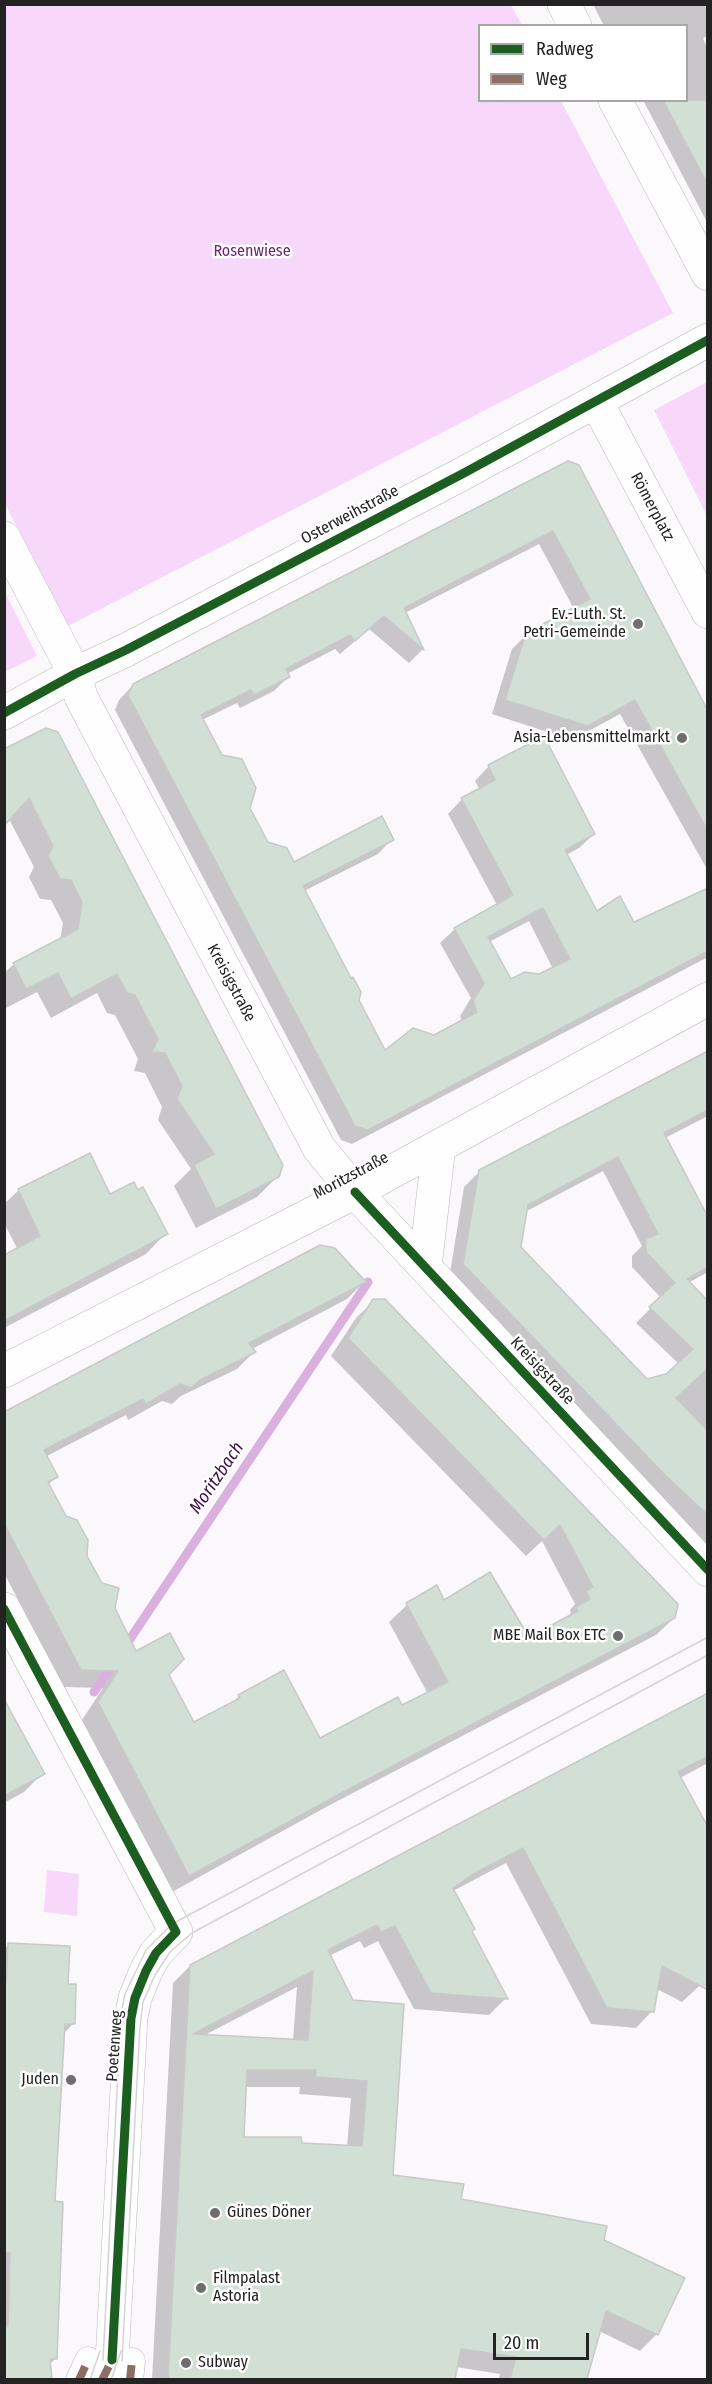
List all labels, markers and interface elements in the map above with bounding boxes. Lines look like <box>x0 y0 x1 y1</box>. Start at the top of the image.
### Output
legend <box>478 24 688 102</box>
text: Radweg <box>536 38 593 60</box>
text: Weg <box>536 68 567 90</box>
park label: Rosenwiese <box>213 242 291 262</box>
street label: Römerplatz <box>626 469 678 545</box>
street label: Osterweihstraße <box>298 481 402 549</box>
place label: Ev.-Luth. St. Petri-Gemeinde <box>523 605 626 643</box>
marker: Ev.-Luth. St. Petri-Gemeinde <box>631 617 645 631</box>
place label: Asia-Lebensmittelmarkt <box>514 728 670 748</box>
marker: Asia-Lebensmittelmarkt <box>675 731 689 745</box>
street label: Kreisigstraße <box>203 941 259 1025</box>
street label: Moritzstraße <box>310 1148 392 1204</box>
street label: Kreisigstraße <box>506 1333 578 1409</box>
water label: Moritzbach <box>185 1438 249 1518</box>
place label: MBE Mail Box ETC <box>493 1626 606 1646</box>
marker: MBE Mail Box ETC <box>611 1629 625 1643</box>
street label: Poetenweg <box>103 2010 127 2082</box>
place label: Juden <box>21 2070 59 2090</box>
marker: Juden <box>64 2073 78 2087</box>
place label: Günes Döner <box>227 2203 311 2223</box>
marker: Günes Döner <box>208 2206 222 2220</box>
place label: Filmpalast Astoria <box>213 2269 280 2307</box>
marker: Filmpalast Astoria <box>194 2281 208 2295</box>
scale bar <box>496 2321 592 2359</box>
text: 20 m <box>504 2332 539 2354</box>
place label: Subway <box>198 2353 248 2373</box>
marker: Subway <box>179 2356 193 2370</box>

